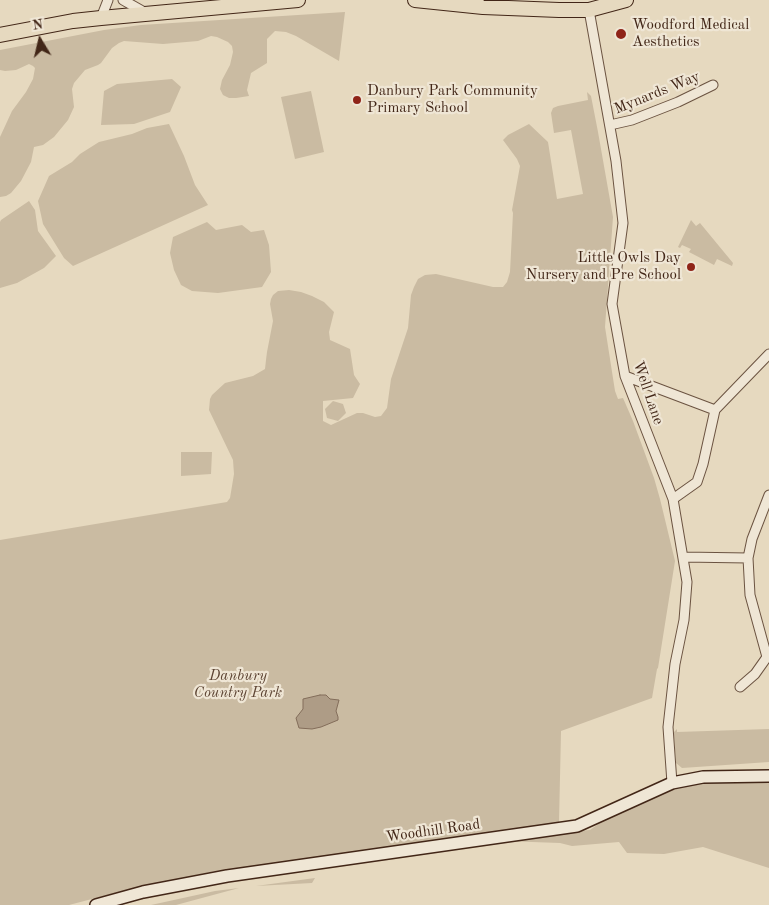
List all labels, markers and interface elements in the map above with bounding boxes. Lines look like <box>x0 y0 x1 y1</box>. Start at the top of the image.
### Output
north arrow <box>15 15 65 65</box>
place label: Woodford Medical Aesthetics <box>632 16 749 51</box>
text: N <box>31 17 44 33</box>
marker: Woodford Medical Aesthetics <box>614 27 628 41</box>
street label: Mynards Way <box>612 68 702 118</box>
place label: Danbury Park Community Primary School <box>367 82 538 117</box>
marker: Danbury Park Community Primary School <box>351 94 363 106</box>
place label: Little Owls Day Nursery and Pre School <box>526 249 681 284</box>
marker: Little Owls Day Nursery and Pre School <box>685 261 697 273</box>
street label: Well Lane <box>629 359 667 427</box>
park label: Danbury Country Park <box>194 667 282 702</box>
street label: Woodhill Road <box>385 815 481 847</box>

